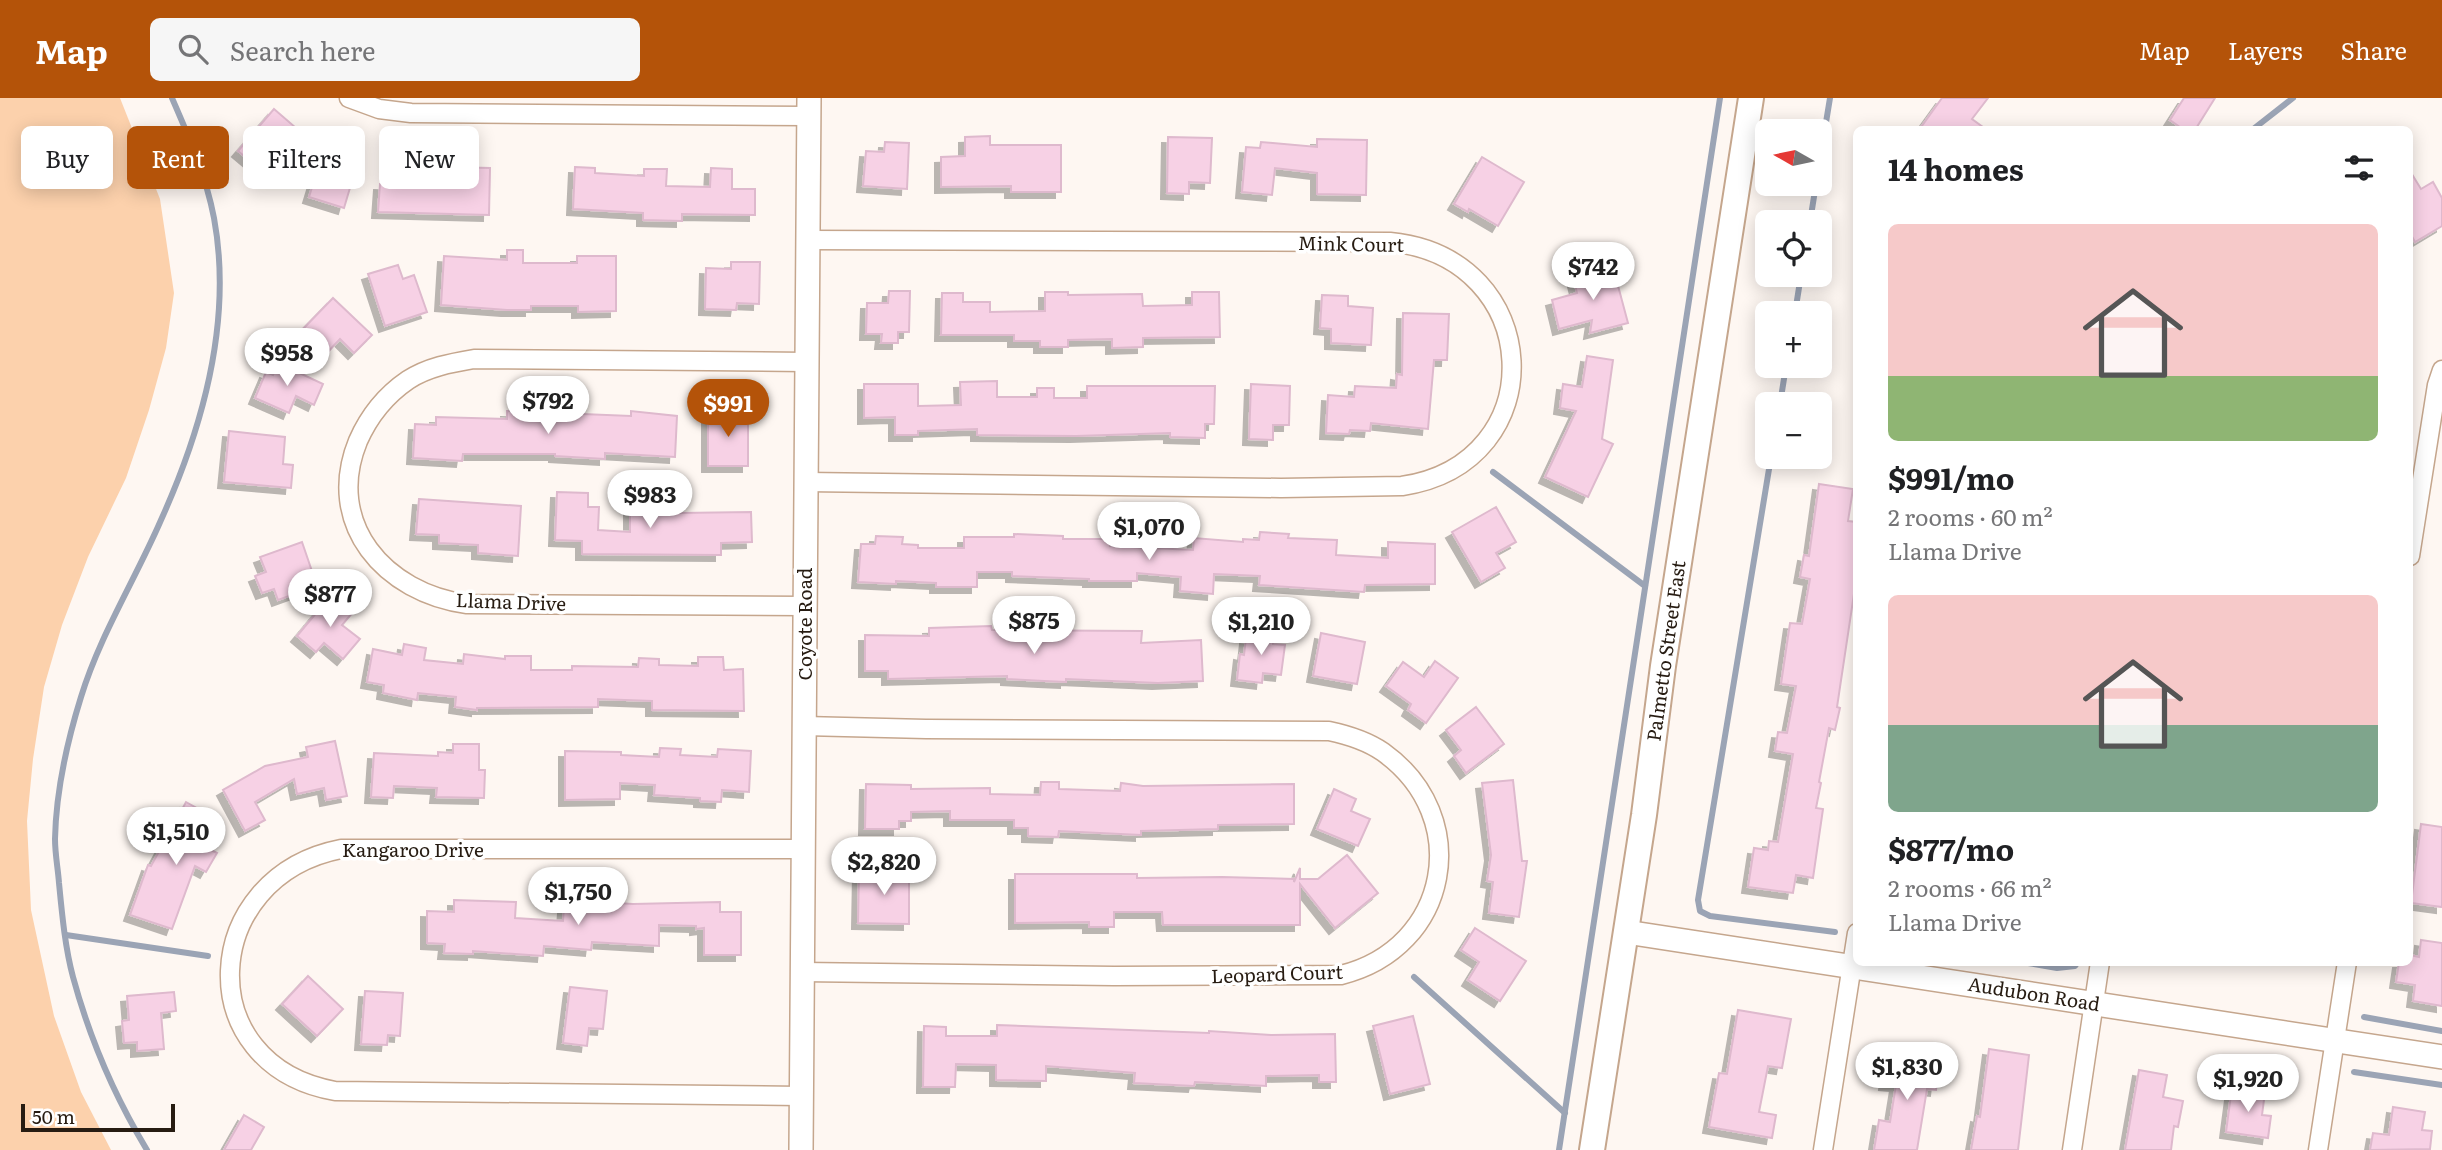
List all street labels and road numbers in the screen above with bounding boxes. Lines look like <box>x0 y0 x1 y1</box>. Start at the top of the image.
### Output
street label: Mink Court <box>1298 228 1405 258</box>
street label: Palmetto Street East <box>1638 558 1692 743</box>
street label: Coyote Road <box>790 567 818 680</box>
street label: Llama Drive <box>455 585 567 617</box>
street label: Kangaroo Drive <box>342 835 484 863</box>
street label: Leopard Court <box>1211 957 1344 989</box>
street label: Audubon Road <box>1966 969 2102 1017</box>

